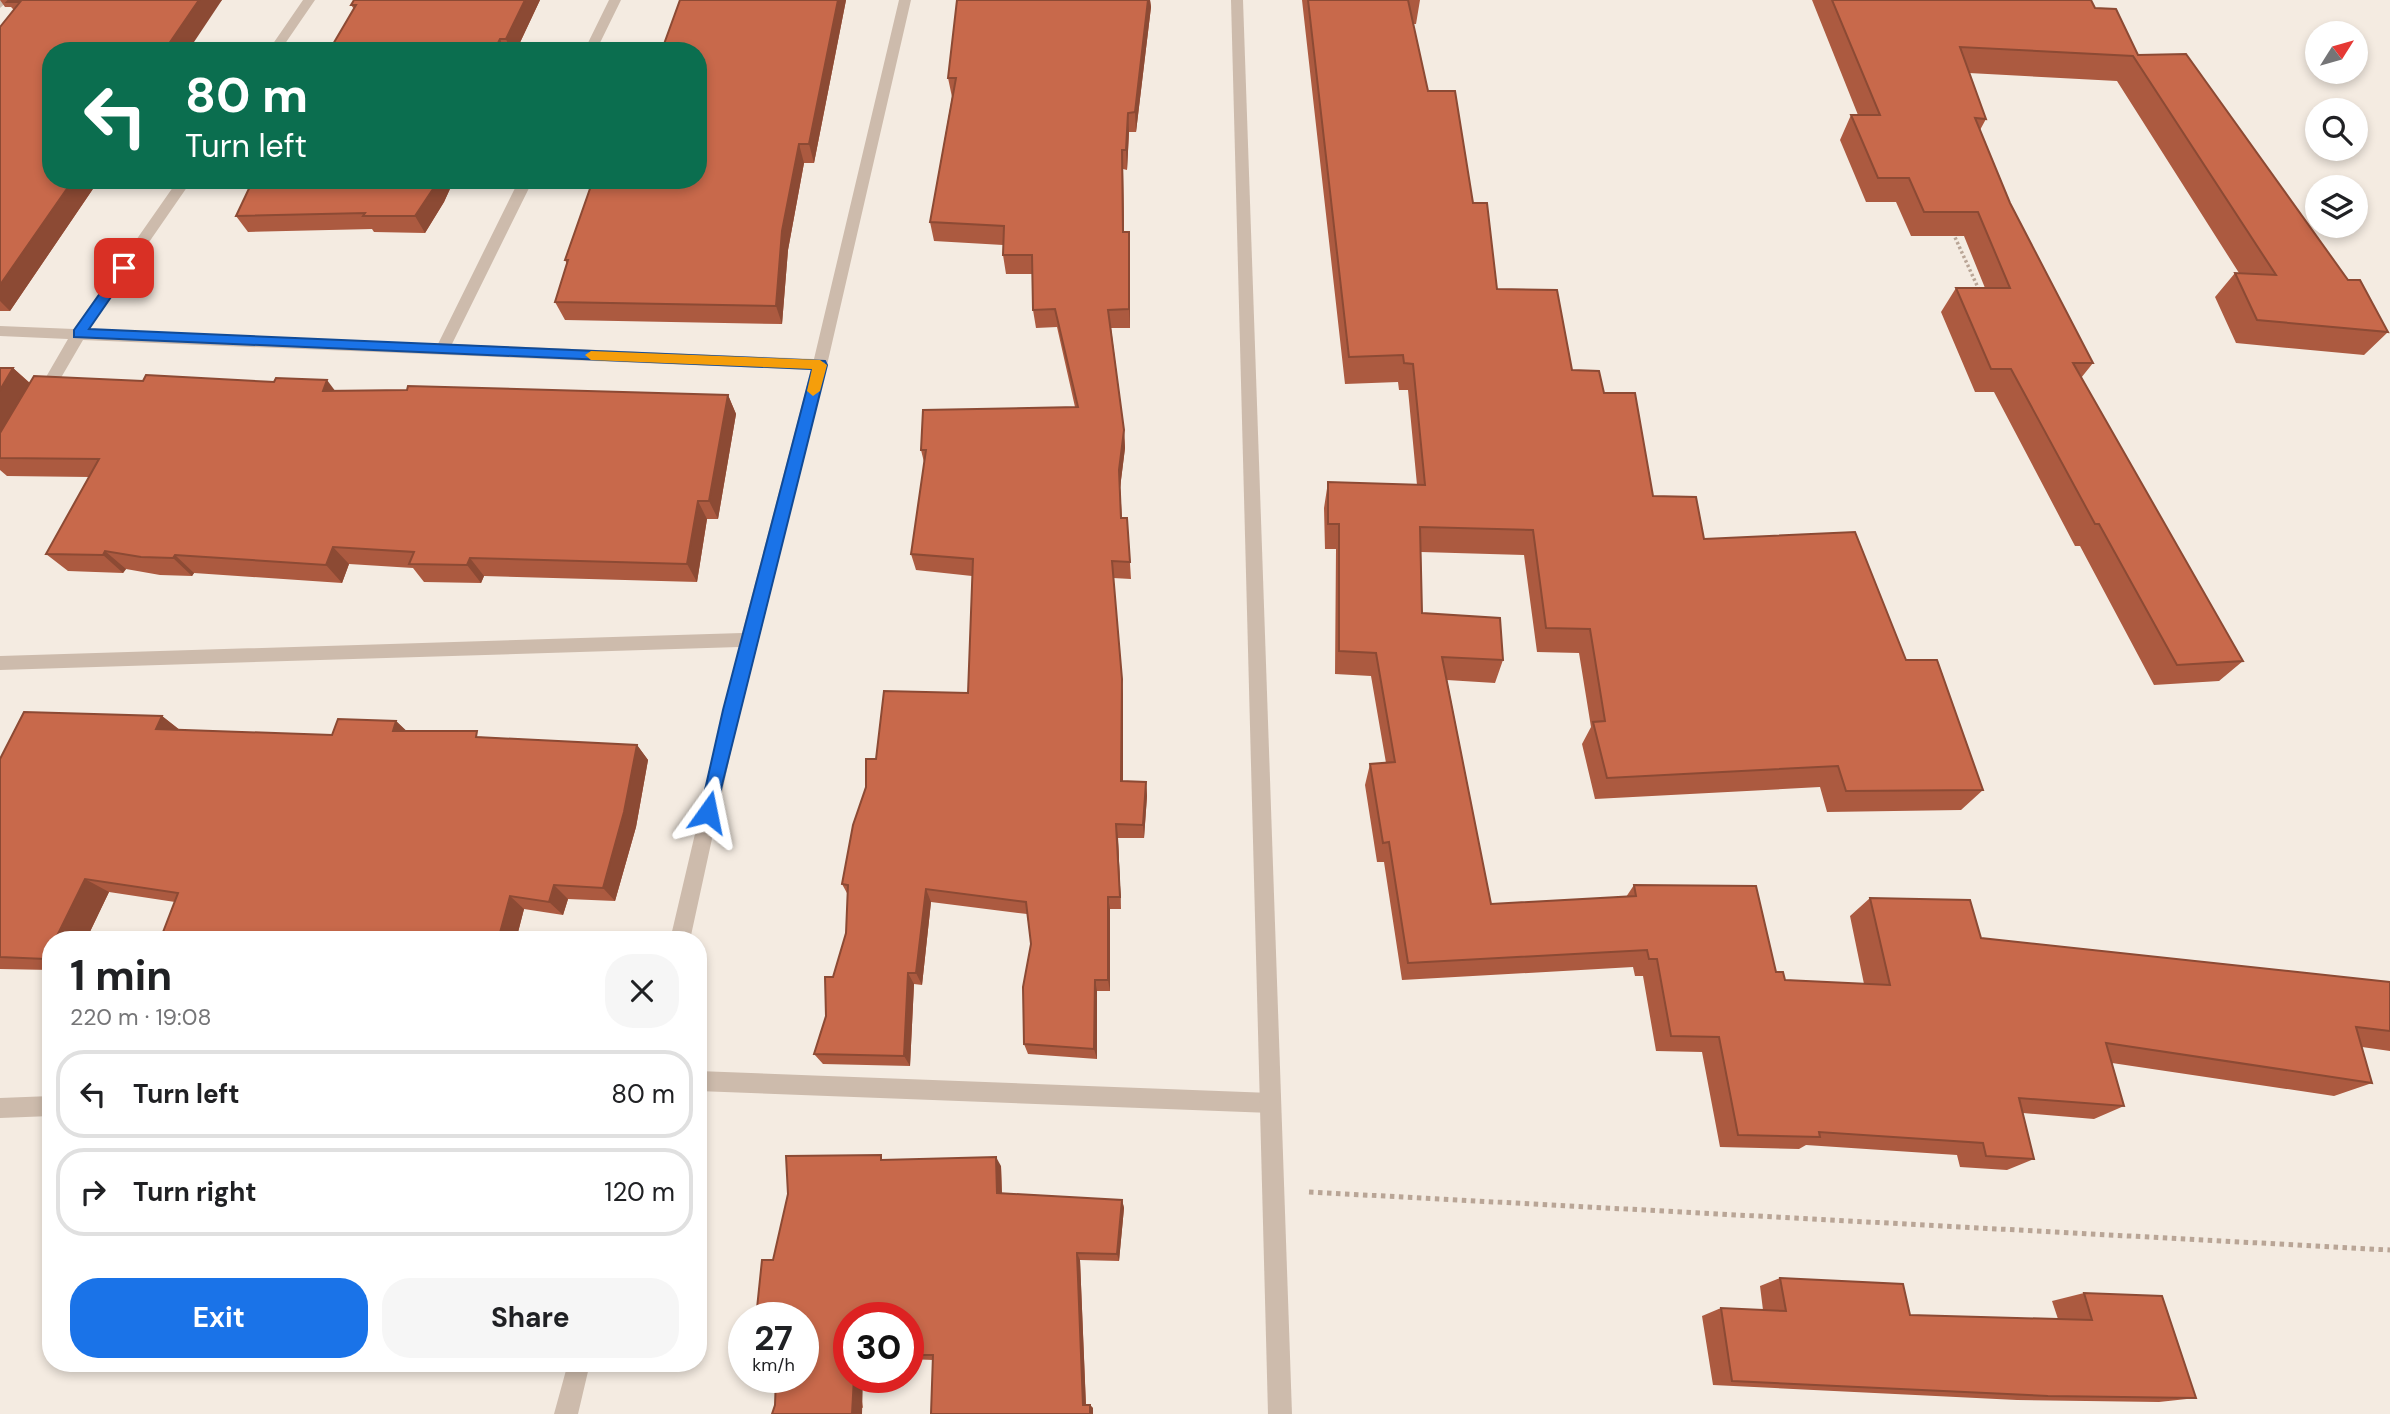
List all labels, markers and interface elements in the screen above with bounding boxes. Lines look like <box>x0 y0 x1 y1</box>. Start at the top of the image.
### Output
north arrow <box>2305 21 2368 84</box>
map controls <box>2305 21 2368 238</box>
text: 80 m <box>185 63 308 127</box>
icon: left <box>70 70 161 161</box>
button: search <box>2305 98 2368 161</box>
text: Turn left <box>185 125 307 167</box>
button: layers <box>2305 175 2368 238</box>
pin <box>94 238 154 298</box>
icon: arrive <box>105 249 143 287</box>
position arrow <box>671 775 745 849</box>
text: 1 min <box>70 948 172 1003</box>
button: close <box>605 954 679 1028</box>
text: 220 m · 19:08 <box>70 1002 211 1032</box>
icon: left <box>74 1075 112 1113</box>
text: Turn left <box>133 1077 240 1111</box>
text: 80 m <box>611 1077 675 1111</box>
icon: right <box>74 1173 112 1211</box>
text: Turn right <box>133 1175 257 1209</box>
text: 120 m <box>604 1175 675 1209</box>
button: Exit <box>70 1278 368 1358</box>
button: Share <box>382 1278 679 1358</box>
speed limit sign: 30 <box>833 1302 924 1393</box>
text: 27 <box>754 1315 793 1361</box>
text: km/h <box>752 1353 795 1377</box>

